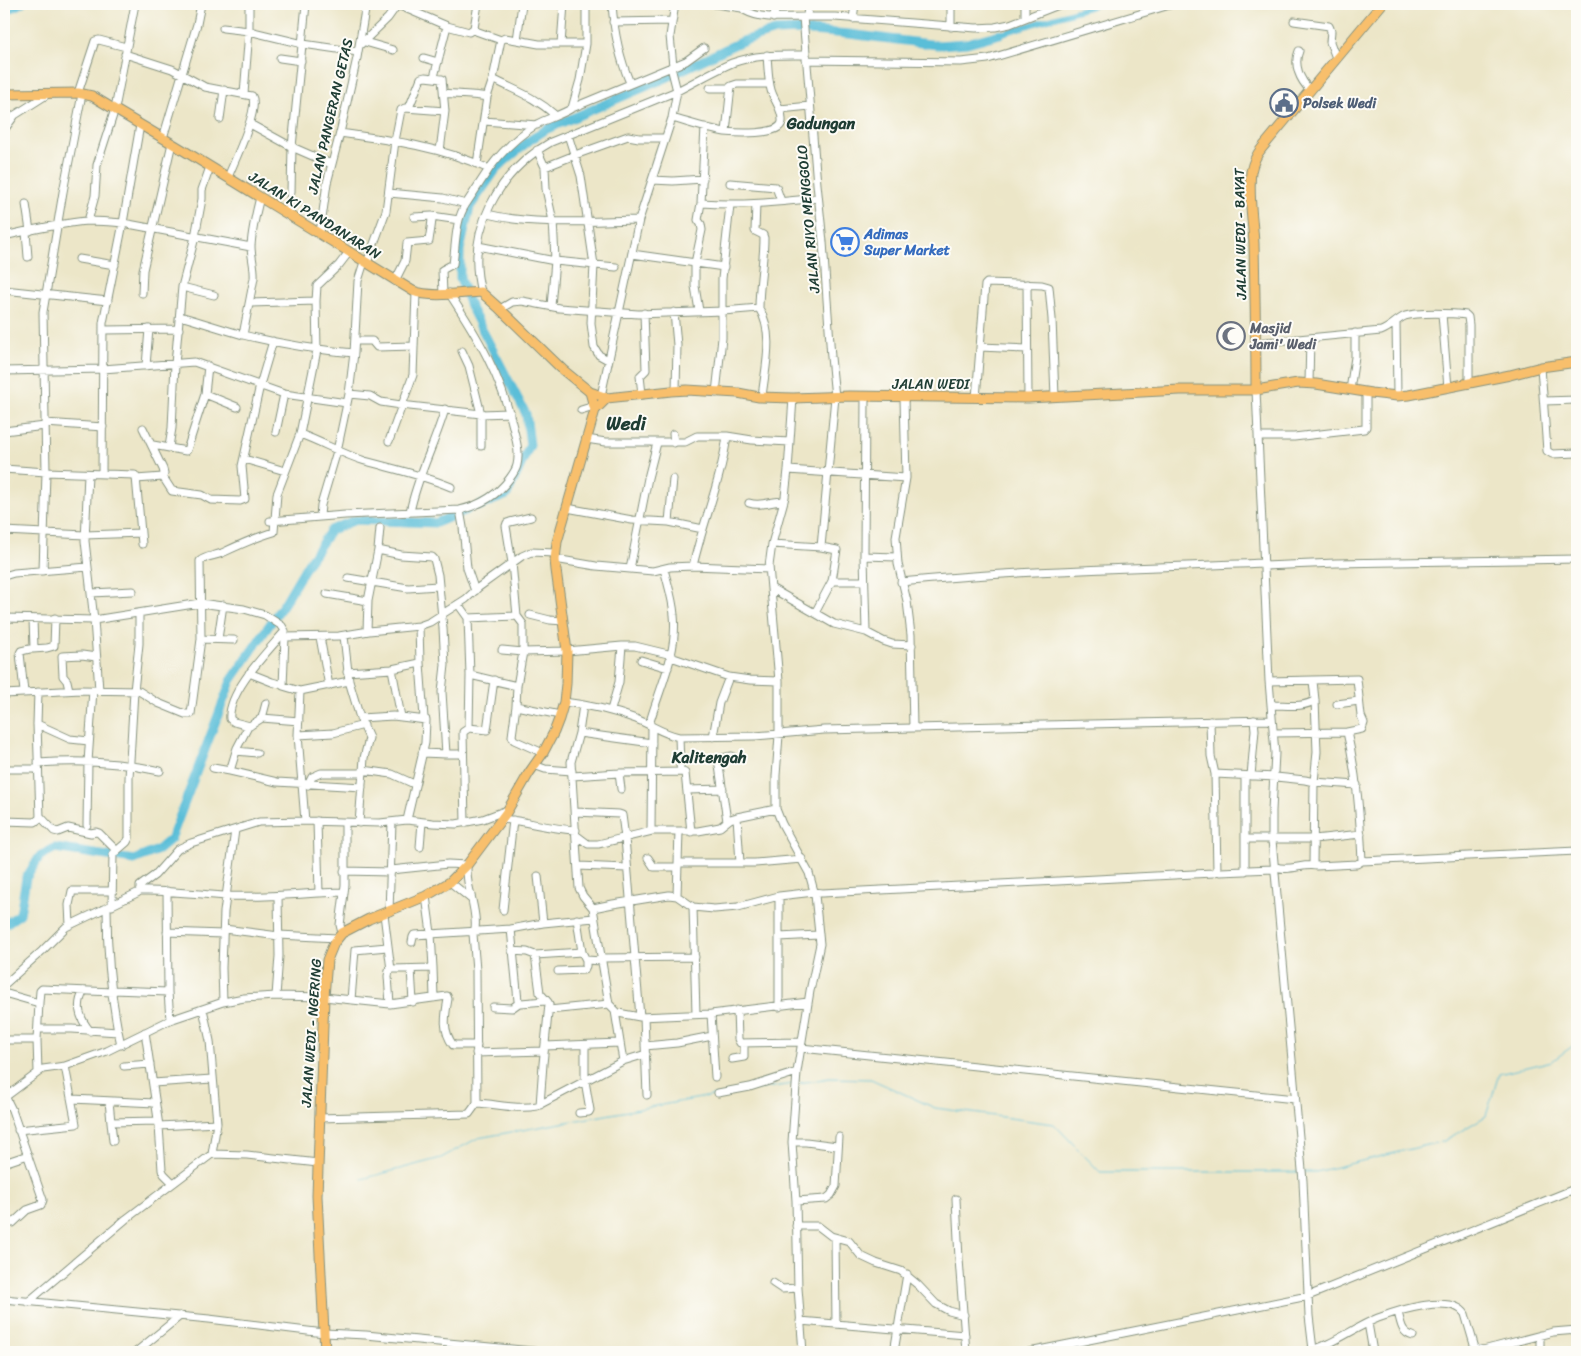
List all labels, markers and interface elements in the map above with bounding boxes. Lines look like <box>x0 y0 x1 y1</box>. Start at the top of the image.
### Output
street label: JALAN PANGERAN GETAS <box>300 36 361 197</box>
public building icon: Polsek Wedi <box>1269 88 1299 118</box>
place label: Polsek Wedi <box>1303 91 1377 116</box>
district label: Gadungan <box>786 109 856 138</box>
street label: JALAN RIYO MENGGOLO <box>790 144 828 295</box>
street label: JALAN KI PANDANARAN <box>243 164 386 266</box>
street label: JALAN WEDI - BAYAT <box>1227 167 1254 301</box>
place label: Adimas Super Market <box>863 222 951 263</box>
supermarket icon: Adimas Super Market <box>830 227 860 257</box>
place label: Masjid Jami' Wedi <box>1249 316 1317 357</box>
mosque icon: Masjid Jami' Wedi <box>1216 321 1246 351</box>
street label: JALAN WEDI <box>891 372 971 397</box>
district label: Wedi <box>606 407 648 440</box>
district label: Kalitengah <box>671 743 747 772</box>
street label: JALAN WEDI - NGERING <box>294 958 329 1109</box>

